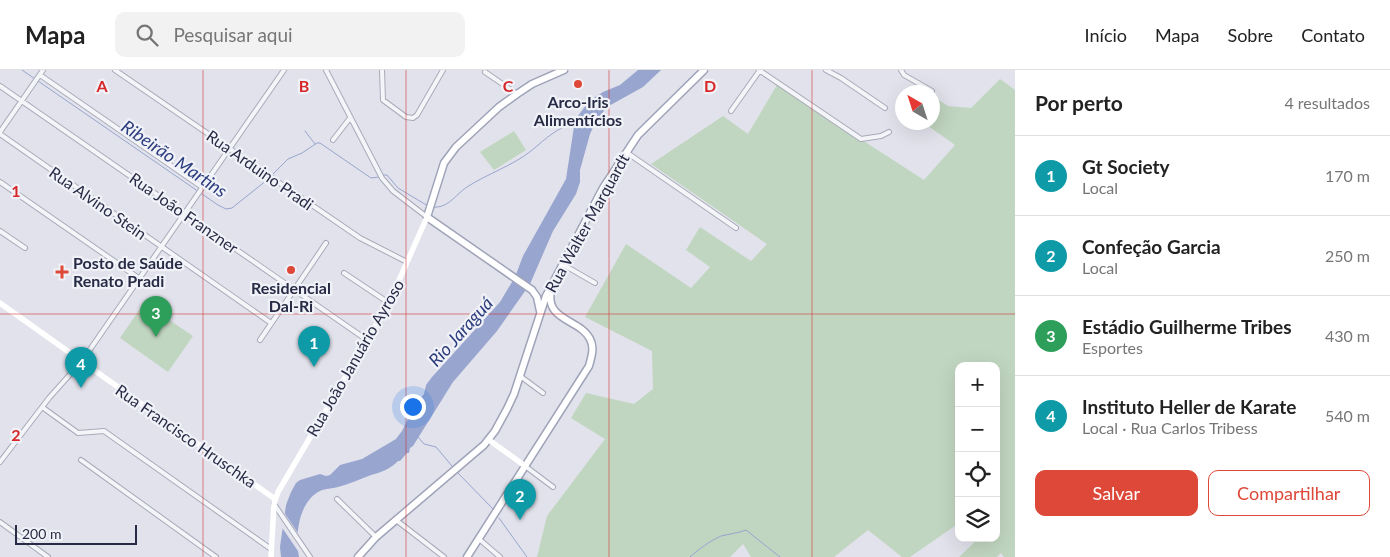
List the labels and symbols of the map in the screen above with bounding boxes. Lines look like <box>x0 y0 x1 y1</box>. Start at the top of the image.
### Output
text: A <box>95 76 108 95</box>
text: B <box>299 76 309 95</box>
text: C <box>503 76 514 95</box>
text: D <box>704 76 716 95</box>
marker: Arco-Iris Alimentícios <box>572 78 584 90</box>
north arrow <box>895 85 940 130</box>
place label: Arco-Iris Alimentícios <box>533 92 622 129</box>
water label: Ribeirão Martins <box>117 115 232 202</box>
street label: Rua Arduino Pradi <box>203 126 317 214</box>
street label: Rua Walter Marquardt <box>541 150 633 295</box>
street label: Rua Alvino Stein <box>46 162 150 243</box>
street label: Rua João Franzner <box>126 168 242 257</box>
text: 1 <box>11 181 21 200</box>
place label: Posto de Saúde Renato Pradi <box>73 253 183 290</box>
marker: Residencial Dal-Ri <box>285 264 297 276</box>
marker: Posto de Saúde Renato Pradi <box>55 265 69 279</box>
street label: Rua João Januário Ayroso <box>302 276 407 440</box>
place label: Residencial Dal-Ri <box>251 278 331 315</box>
water label: Rio Jaraguá <box>423 291 498 371</box>
pin: 3 <box>140 296 172 337</box>
pin: 1 <box>298 326 330 367</box>
pin: 4 <box>65 347 97 388</box>
street label: Rua Francisco Hruschka <box>112 380 260 491</box>
your location <box>400 394 426 420</box>
text: 2 <box>11 425 21 444</box>
pin: 2 <box>504 479 536 520</box>
scale bar <box>15 522 138 545</box>

